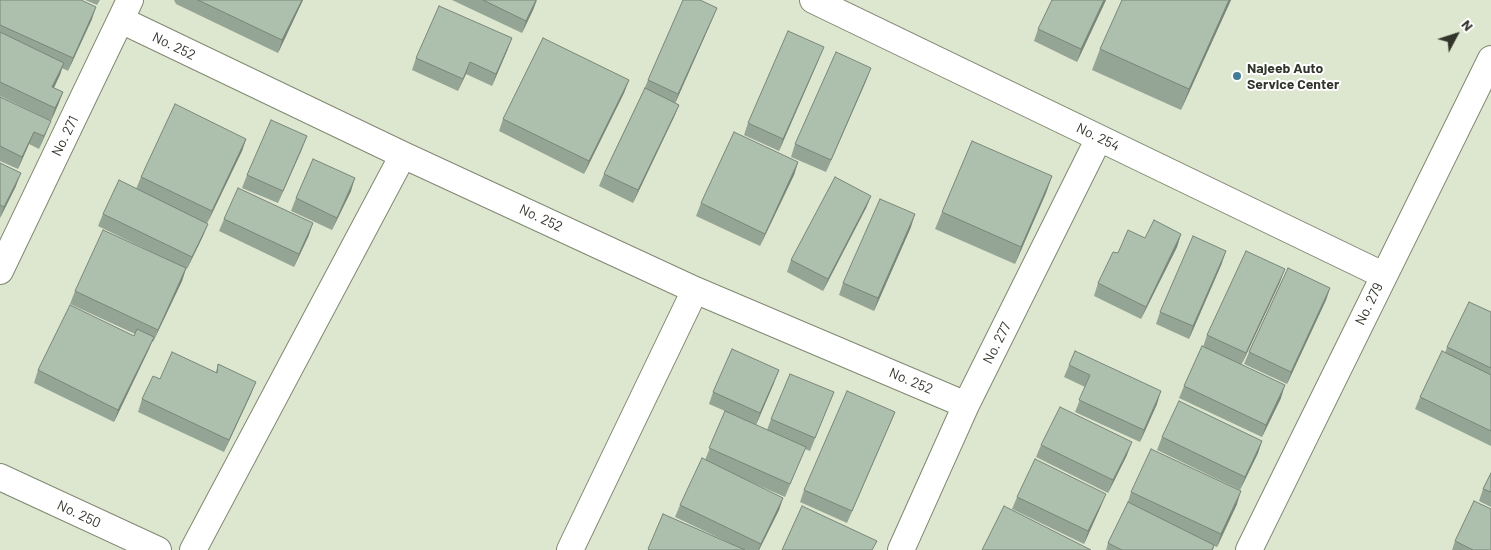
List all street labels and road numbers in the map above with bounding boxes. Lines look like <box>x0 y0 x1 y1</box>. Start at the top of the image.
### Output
street label: No. 252 <box>150 28 198 64</box>
street label: No. 271 <box>48 113 82 159</box>
street label: No. 254 <box>1074 119 1122 155</box>
street label: No. 252 <box>517 201 565 235</box>
street label: No. 279 <box>1352 280 1386 328</box>
street label: No. 277 <box>979 319 1015 367</box>
street label: No. 252 <box>887 364 935 398</box>
street label: No. 250 <box>54 497 104 531</box>

